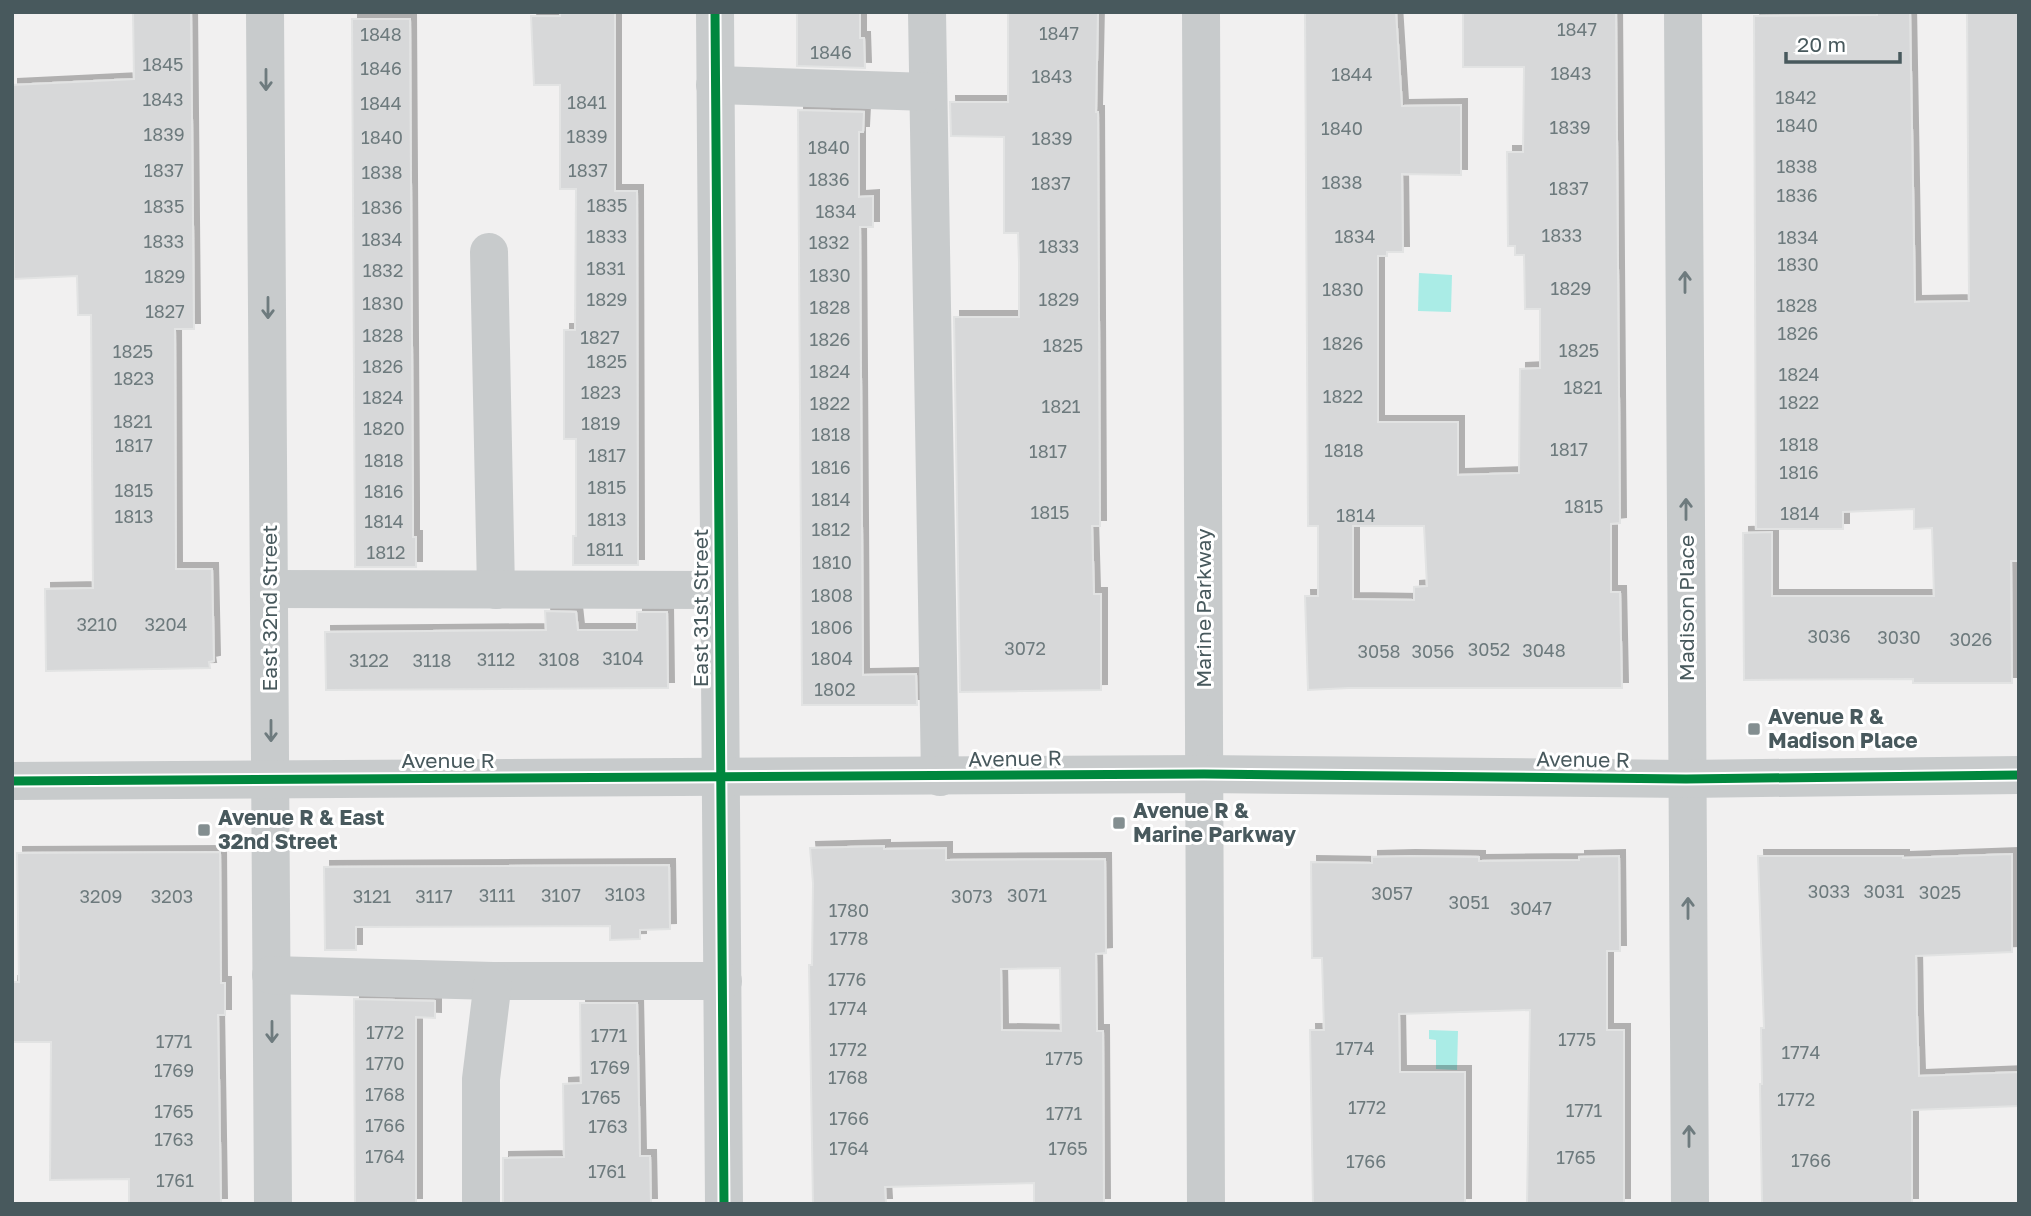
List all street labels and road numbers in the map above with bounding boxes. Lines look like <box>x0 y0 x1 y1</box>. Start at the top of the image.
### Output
street label: East 32nd Street <box>256 525 282 691</box>
street label: Marine Parkway <box>1190 528 1216 688</box>
street label: East 31st Street <box>687 529 713 687</box>
street label: Madison Place <box>1673 535 1699 681</box>
street label: Avenue R <box>968 744 1062 772</box>
street label: Avenue R <box>1536 745 1630 773</box>
street label: Avenue R <box>401 747 495 773</box>

